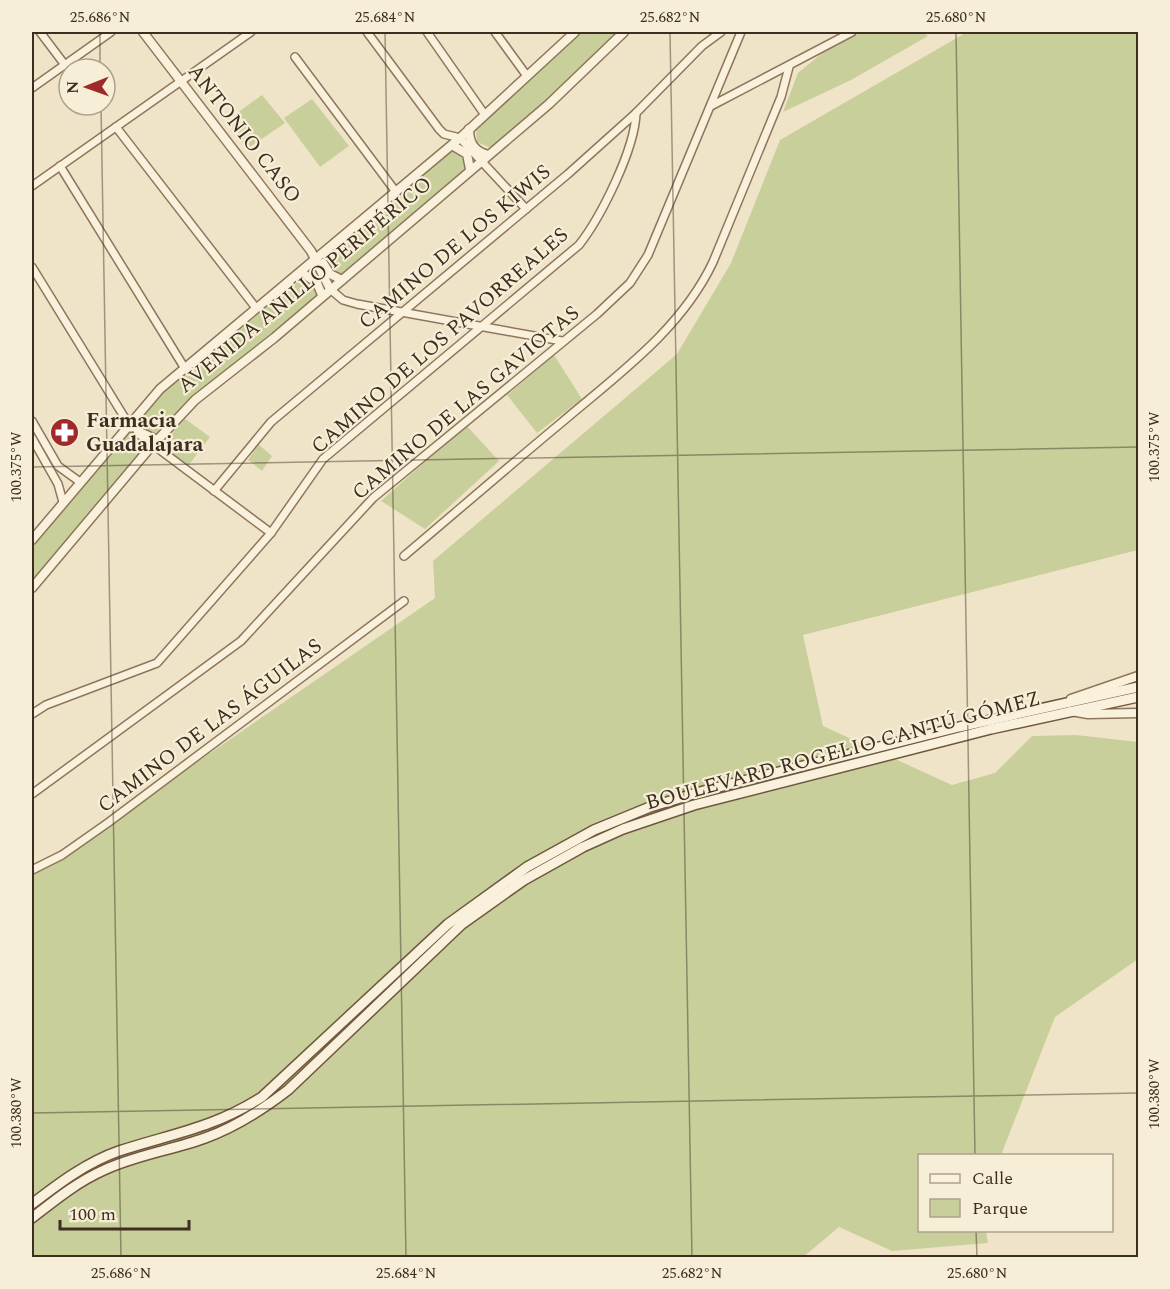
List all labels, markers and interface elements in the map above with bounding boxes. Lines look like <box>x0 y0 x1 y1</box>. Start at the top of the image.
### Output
text: 25.686°N <box>70 6 130 29</box>
text: 25.684°N <box>355 6 415 29</box>
text: 25.682°N <box>640 6 700 29</box>
text: 25.680°N <box>926 6 986 29</box>
north arrow <box>57 57 117 117</box>
street label: ANTONIO CASO <box>179 57 309 211</box>
text: N <box>61 81 85 94</box>
street label: CAMINO DE LOS KIWIS <box>352 157 558 337</box>
street label: AVENIDA ANILLO PERIFÉRICO <box>171 169 439 401</box>
street label: CAMINO DE LOS PAVORREALES <box>304 220 576 462</box>
street label: CAMINO DE LAS GAVIOTAS <box>345 298 587 508</box>
place label: Farmacia Guadalajara <box>86 405 204 461</box>
text: 100.375°W <box>1143 411 1166 482</box>
pharmacy icon: Farmacia Guadalajara <box>49 417 81 449</box>
text: 100.375°W <box>5 431 28 502</box>
street label: CAMINO DE LAS ÁGUILAS <box>91 631 329 821</box>
street label: BOULEVARD ROGELIO CANTÚ GÓMEZ <box>642 683 1044 819</box>
text: 100.380°W <box>1143 1058 1166 1129</box>
text: 100.380°W <box>5 1077 28 1148</box>
legend <box>918 1154 1113 1232</box>
text: Calle <box>972 1165 1013 1192</box>
scale bar <box>60 1193 189 1231</box>
text: Parque <box>972 1195 1028 1222</box>
text: 100 m <box>69 1201 116 1228</box>
text: 25.686°N <box>91 1262 151 1285</box>
text: 25.684°N <box>376 1262 436 1285</box>
text: 25.682°N <box>662 1262 722 1285</box>
text: 25.680°N <box>947 1262 1007 1285</box>

